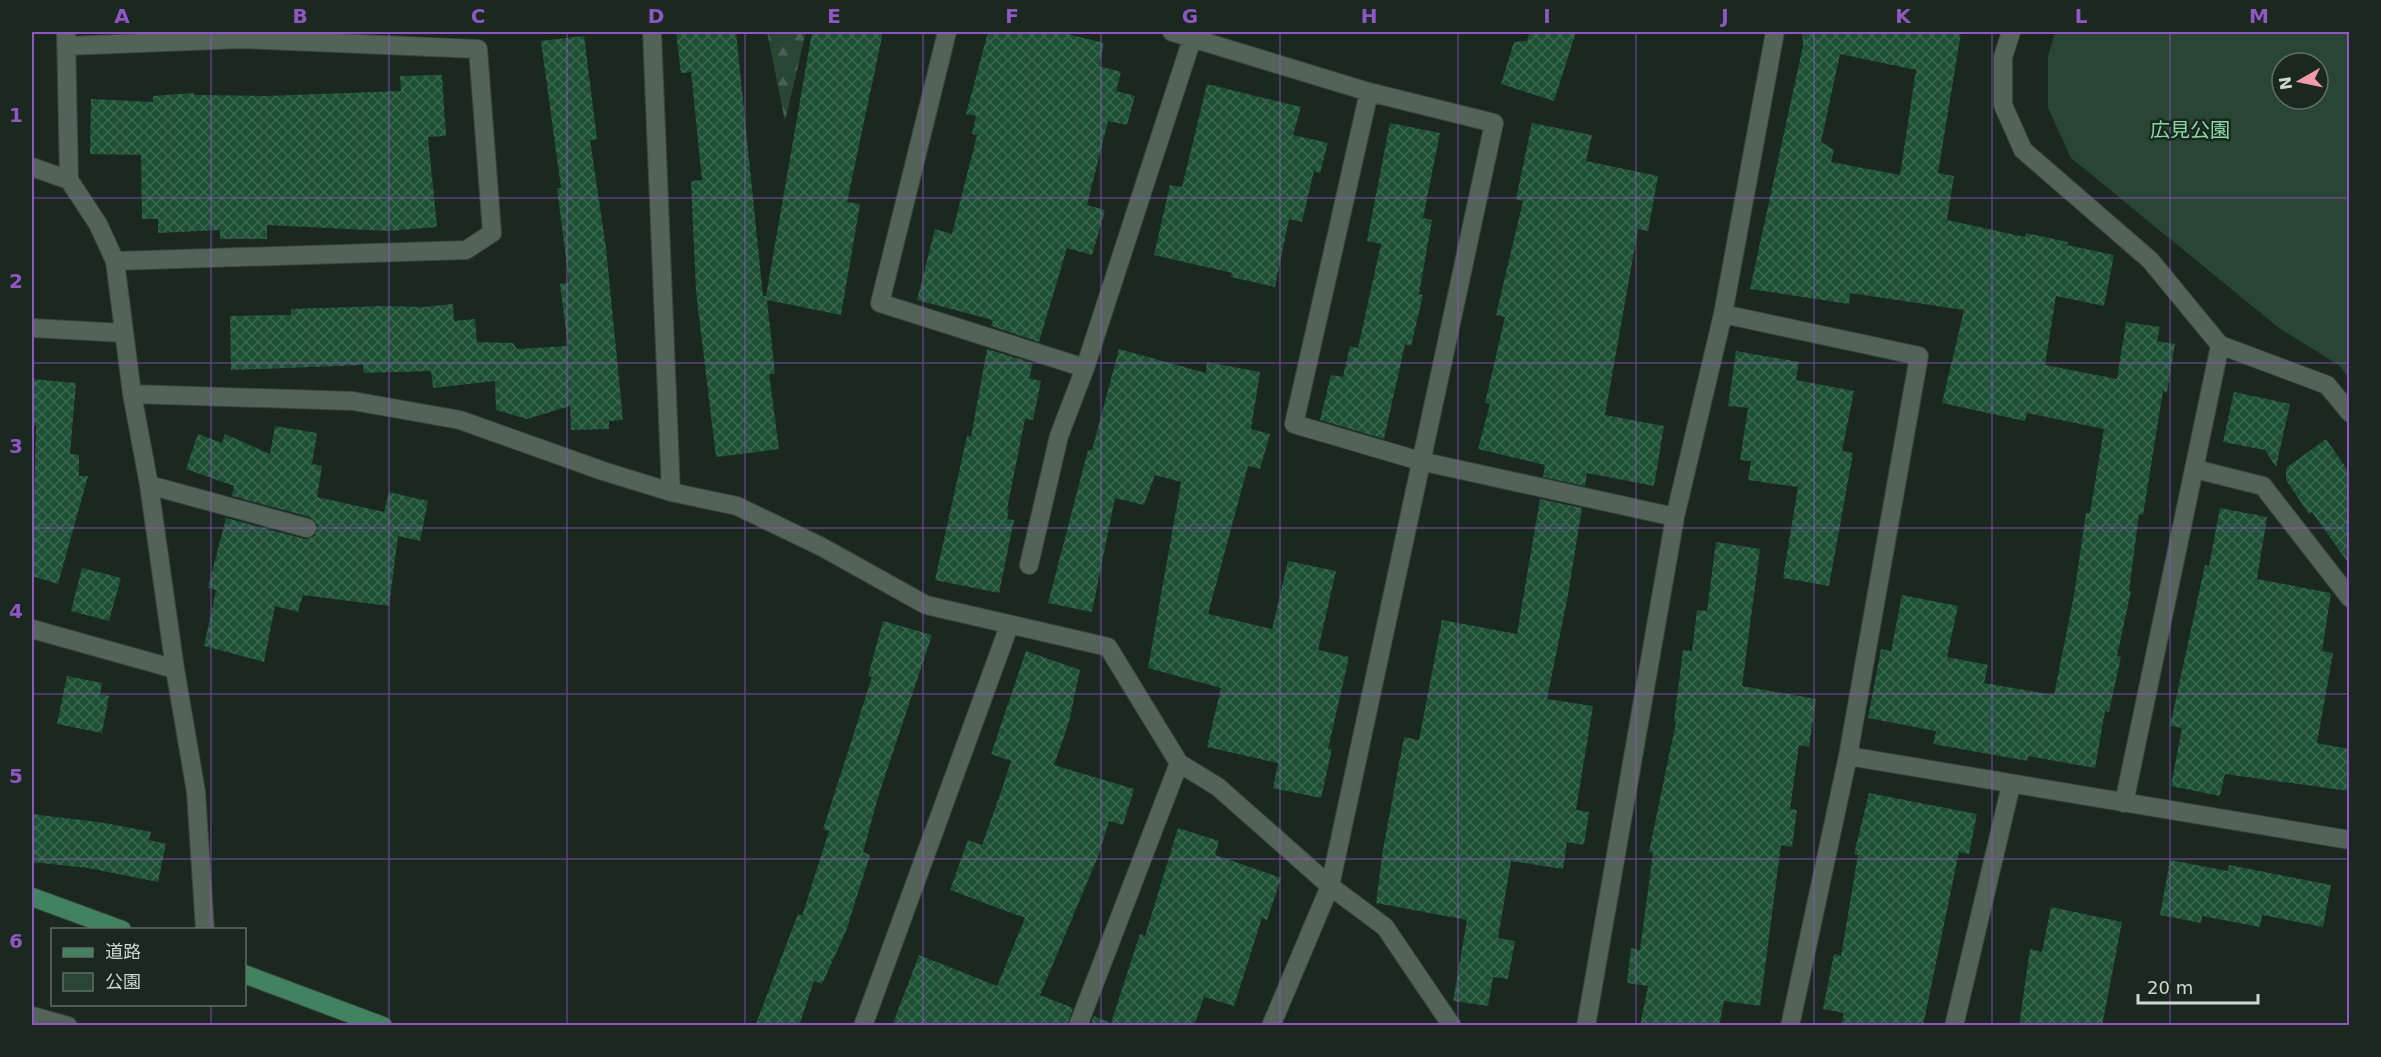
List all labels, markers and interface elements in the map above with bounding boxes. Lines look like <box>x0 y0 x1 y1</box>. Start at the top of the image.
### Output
text: A <box>114 4 130 28</box>
text: B <box>292 4 308 28</box>
text: C <box>471 4 485 28</box>
text: D <box>648 4 664 28</box>
text: E <box>827 4 841 28</box>
text: F <box>1005 4 1019 28</box>
text: G <box>1182 4 1198 28</box>
text: H <box>1361 4 1377 28</box>
text: I <box>1543 4 1551 28</box>
text: J <box>1719 4 1729 28</box>
text: K <box>1895 4 1912 28</box>
text: L <box>2075 4 2088 28</box>
text: M <box>2249 4 2269 28</box>
north arrow <box>2270 51 2330 111</box>
text: N <box>2275 75 2296 91</box>
text: 1 <box>9 103 23 127</box>
park label: 広見公園 <box>2150 118 2230 142</box>
text: 2 <box>9 269 23 293</box>
text: 3 <box>9 434 23 458</box>
text: 4 <box>9 599 23 623</box>
text: 5 <box>9 764 23 788</box>
legend <box>51 928 246 1006</box>
text: 6 <box>9 929 23 953</box>
text: 道路 <box>105 941 141 962</box>
scale bar <box>2138 967 2258 1005</box>
text: 公園 <box>105 971 141 992</box>
text: 20 m <box>2147 977 2193 998</box>

